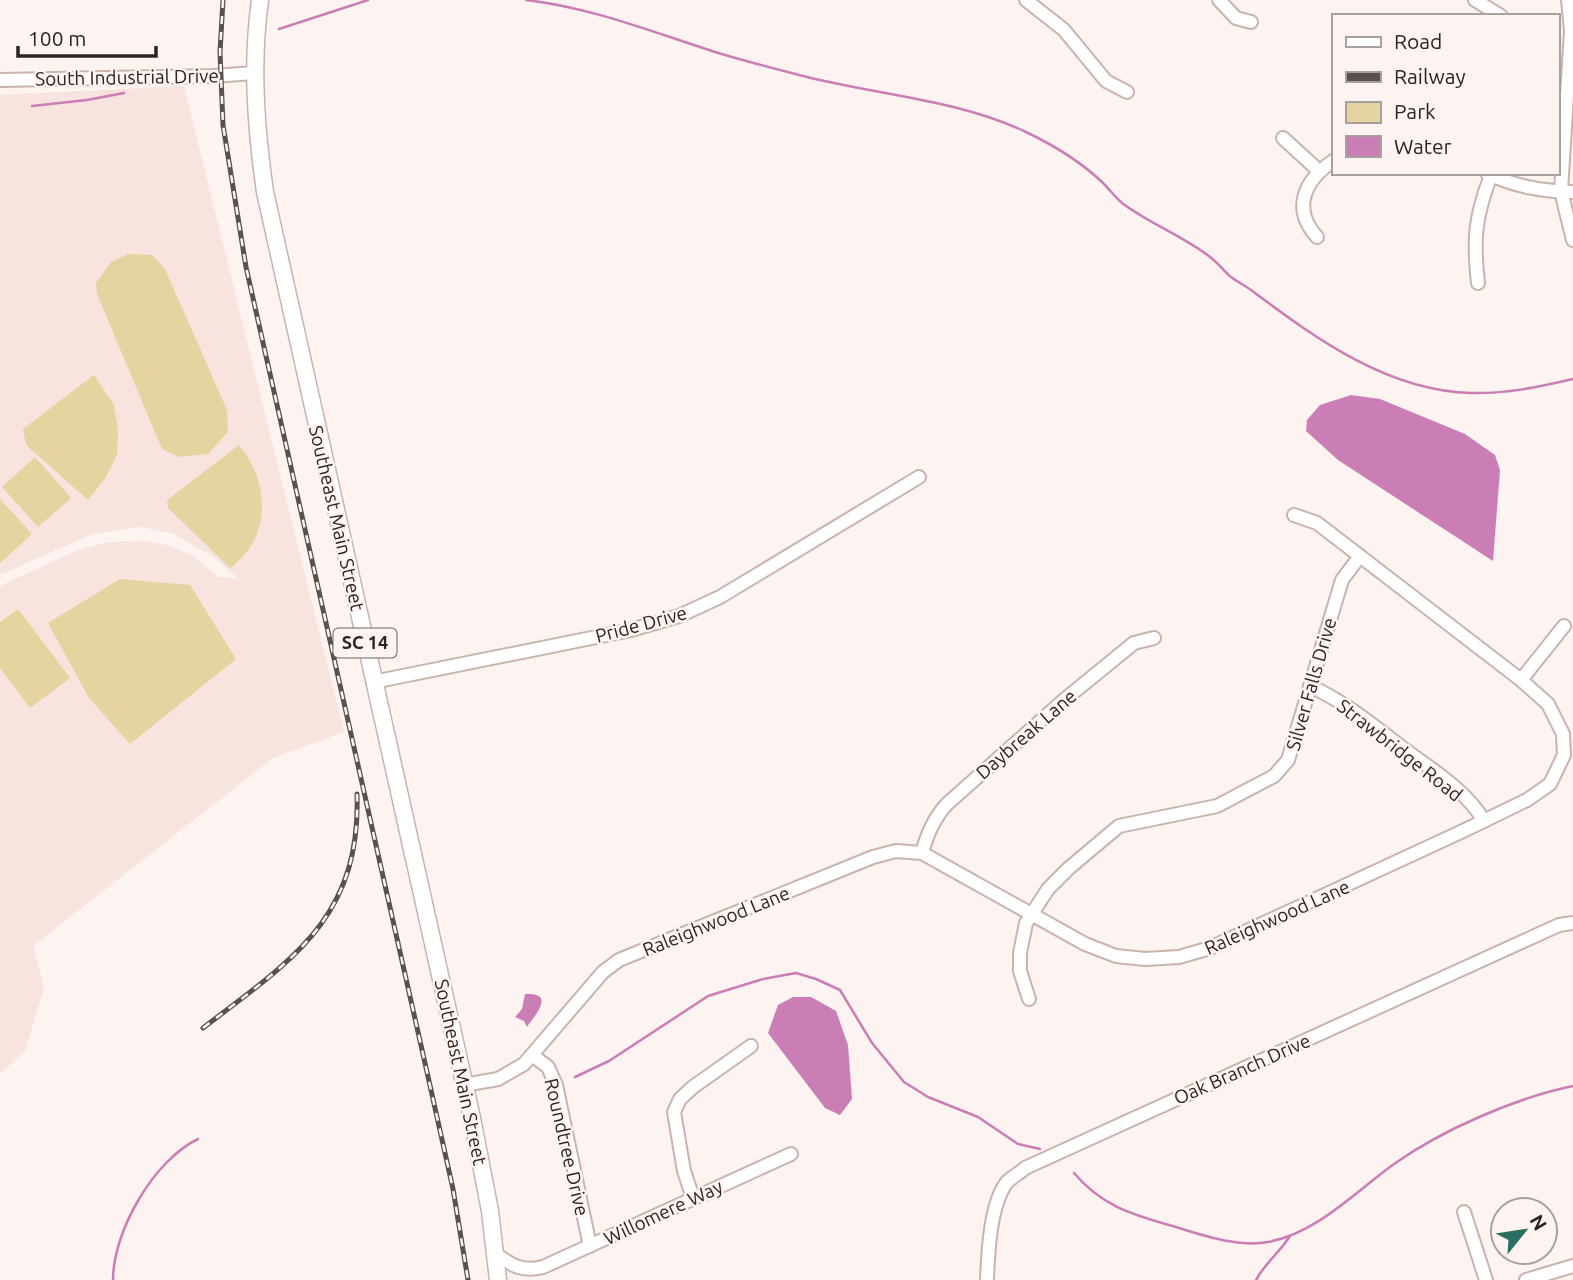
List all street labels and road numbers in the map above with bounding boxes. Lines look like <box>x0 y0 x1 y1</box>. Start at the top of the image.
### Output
street label: South Industrial Drive <box>35 64 219 90</box>
street label: Southeast Main Street <box>305 423 369 613</box>
street label: Pride Drive <box>593 601 689 647</box>
street label: Silver Falls Drive <box>1281 615 1341 753</box>
road number: SC 14 <box>334 628 396 658</box>
street label: Daybreak Lane <box>971 684 1081 784</box>
street label: Strawbridge Road <box>1333 694 1467 806</box>
street label: Raleighwood Lane <box>1201 875 1353 959</box>
street label: Raleighwood Lane <box>639 881 793 961</box>
street label: Southeast Main Street <box>431 977 492 1168</box>
street label: Oak Branch Drive <box>1170 1029 1314 1109</box>
street label: Roundtree Drive <box>540 1076 594 1218</box>
street label: Willomere Way <box>600 1175 726 1249</box>

